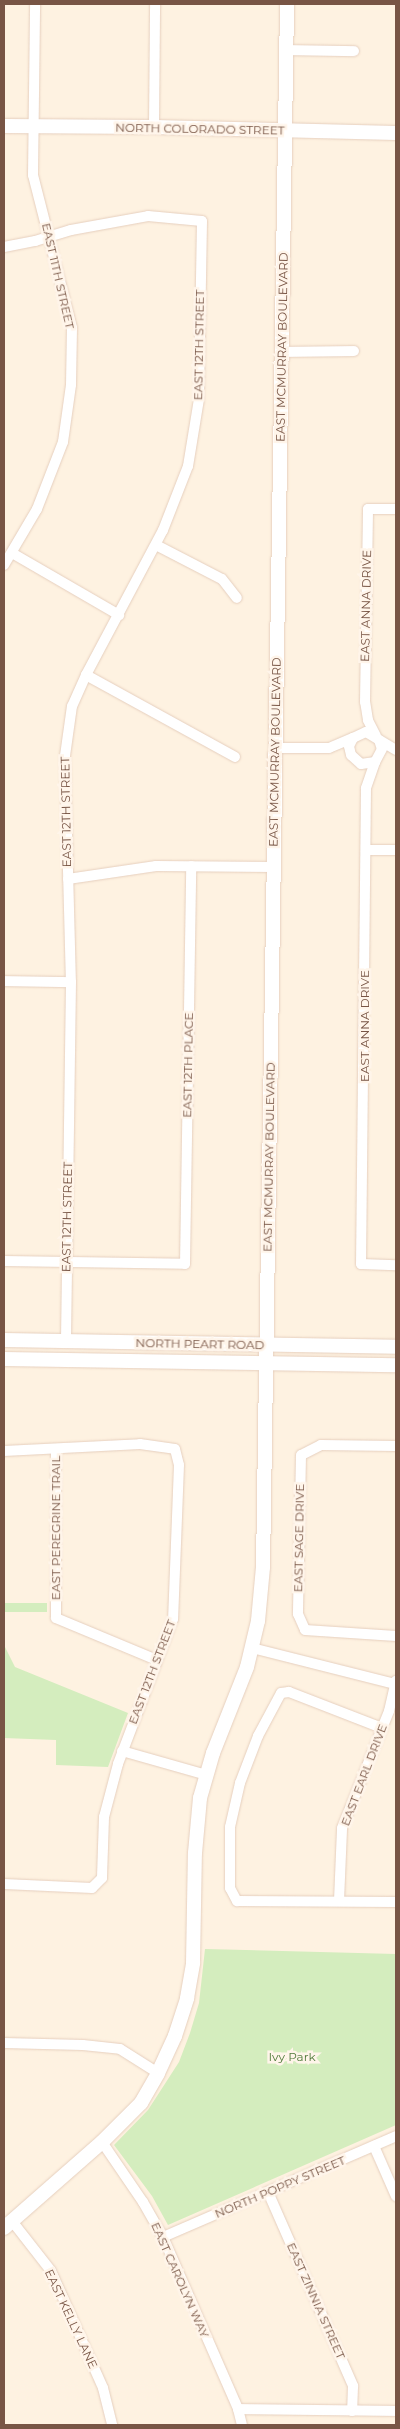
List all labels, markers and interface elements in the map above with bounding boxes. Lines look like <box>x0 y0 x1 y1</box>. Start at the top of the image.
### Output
street label: NORTH COLORADO STREET <box>115 120 285 138</box>
street label: EAST 11TH STREET <box>39 222 77 330</box>
street label: EAST MCMURRAY BOULEVARD <box>273 252 291 442</box>
street label: EAST 12TH STREET <box>191 290 207 400</box>
street label: EAST ANNA DRIVE <box>358 550 374 662</box>
street label: EAST MCMURRAY BOULEVARD <box>266 657 284 847</box>
street label: EAST 12TH STREET <box>58 757 74 867</box>
street label: EAST ANNA DRIVE <box>358 970 372 1082</box>
street label: EAST 12TH PLACE <box>180 1012 196 1118</box>
street label: EAST MCMURRAY BOULEVARD <box>260 1062 278 1252</box>
street label: EAST 12TH STREET <box>59 1162 75 1272</box>
street label: NORTH PEART ROAD <box>135 1336 265 1352</box>
street label: EAST PEREGRINE TRAIL <box>49 1456 63 1600</box>
street label: EAST SAGE DRIVE <box>291 1484 307 1592</box>
street label: EAST 12TH STREET <box>125 1618 179 1726</box>
street label: EAST EARL DRIVE <box>338 1722 390 1828</box>
park label: Ivy Park <box>268 2050 316 2064</box>
street label: NORTH POPPY STREET <box>213 2153 347 2221</box>
street label: EAST CAROLYN WAY <box>148 2220 212 2340</box>
street label: EAST ZINNIA STREET <box>284 2241 348 2361</box>
street label: EAST KELLY LANE <box>42 2267 100 2371</box>

